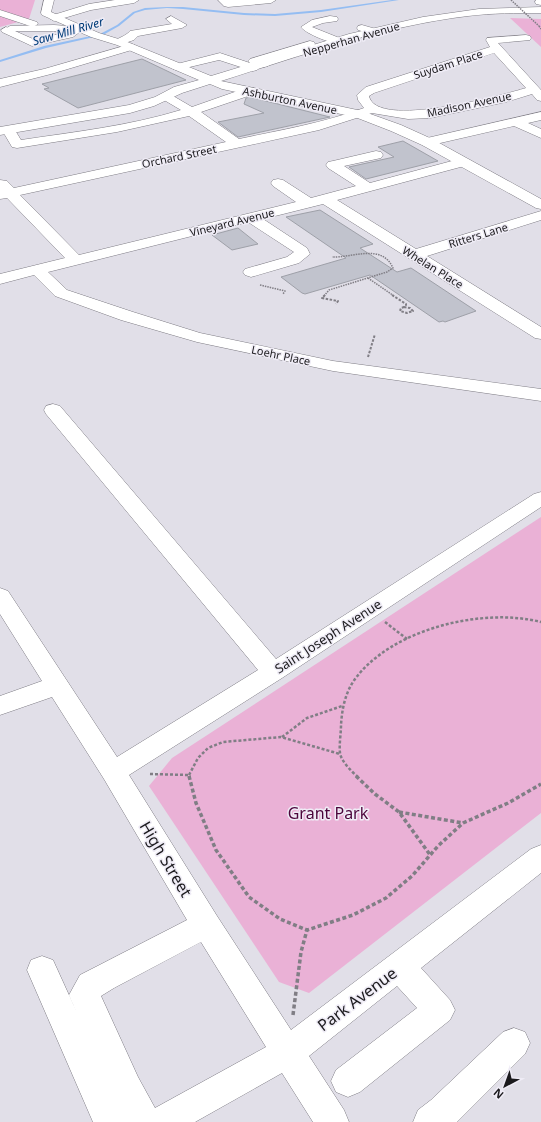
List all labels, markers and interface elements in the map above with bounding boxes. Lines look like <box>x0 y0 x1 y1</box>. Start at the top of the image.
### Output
water label: Saw Mill River <box>30 12 107 49</box>
street label: Nepperhan Avenue <box>301 18 401 60</box>
street label: Suydam Place <box>412 46 484 82</box>
street label: Ashburton Avenue <box>241 83 339 117</box>
street label: Madison Avenue <box>425 88 513 120</box>
street label: Orchard Street <box>140 141 218 171</box>
street label: Vineyard Avenue <box>188 204 276 240</box>
street label: Ritters Lane <box>446 219 510 251</box>
street label: Whelan Place <box>400 242 466 292</box>
street label: Loehr Place <box>250 341 312 369</box>
street label: Saint Joseph Avenue <box>271 595 385 677</box>
park label: Grant Park <box>288 802 369 824</box>
street label: High Street <box>135 817 197 901</box>
street label: Park Avenue <box>313 962 401 1036</box>
north arrow <box>485 1066 525 1106</box>
text: N <box>490 1085 506 1103</box>

